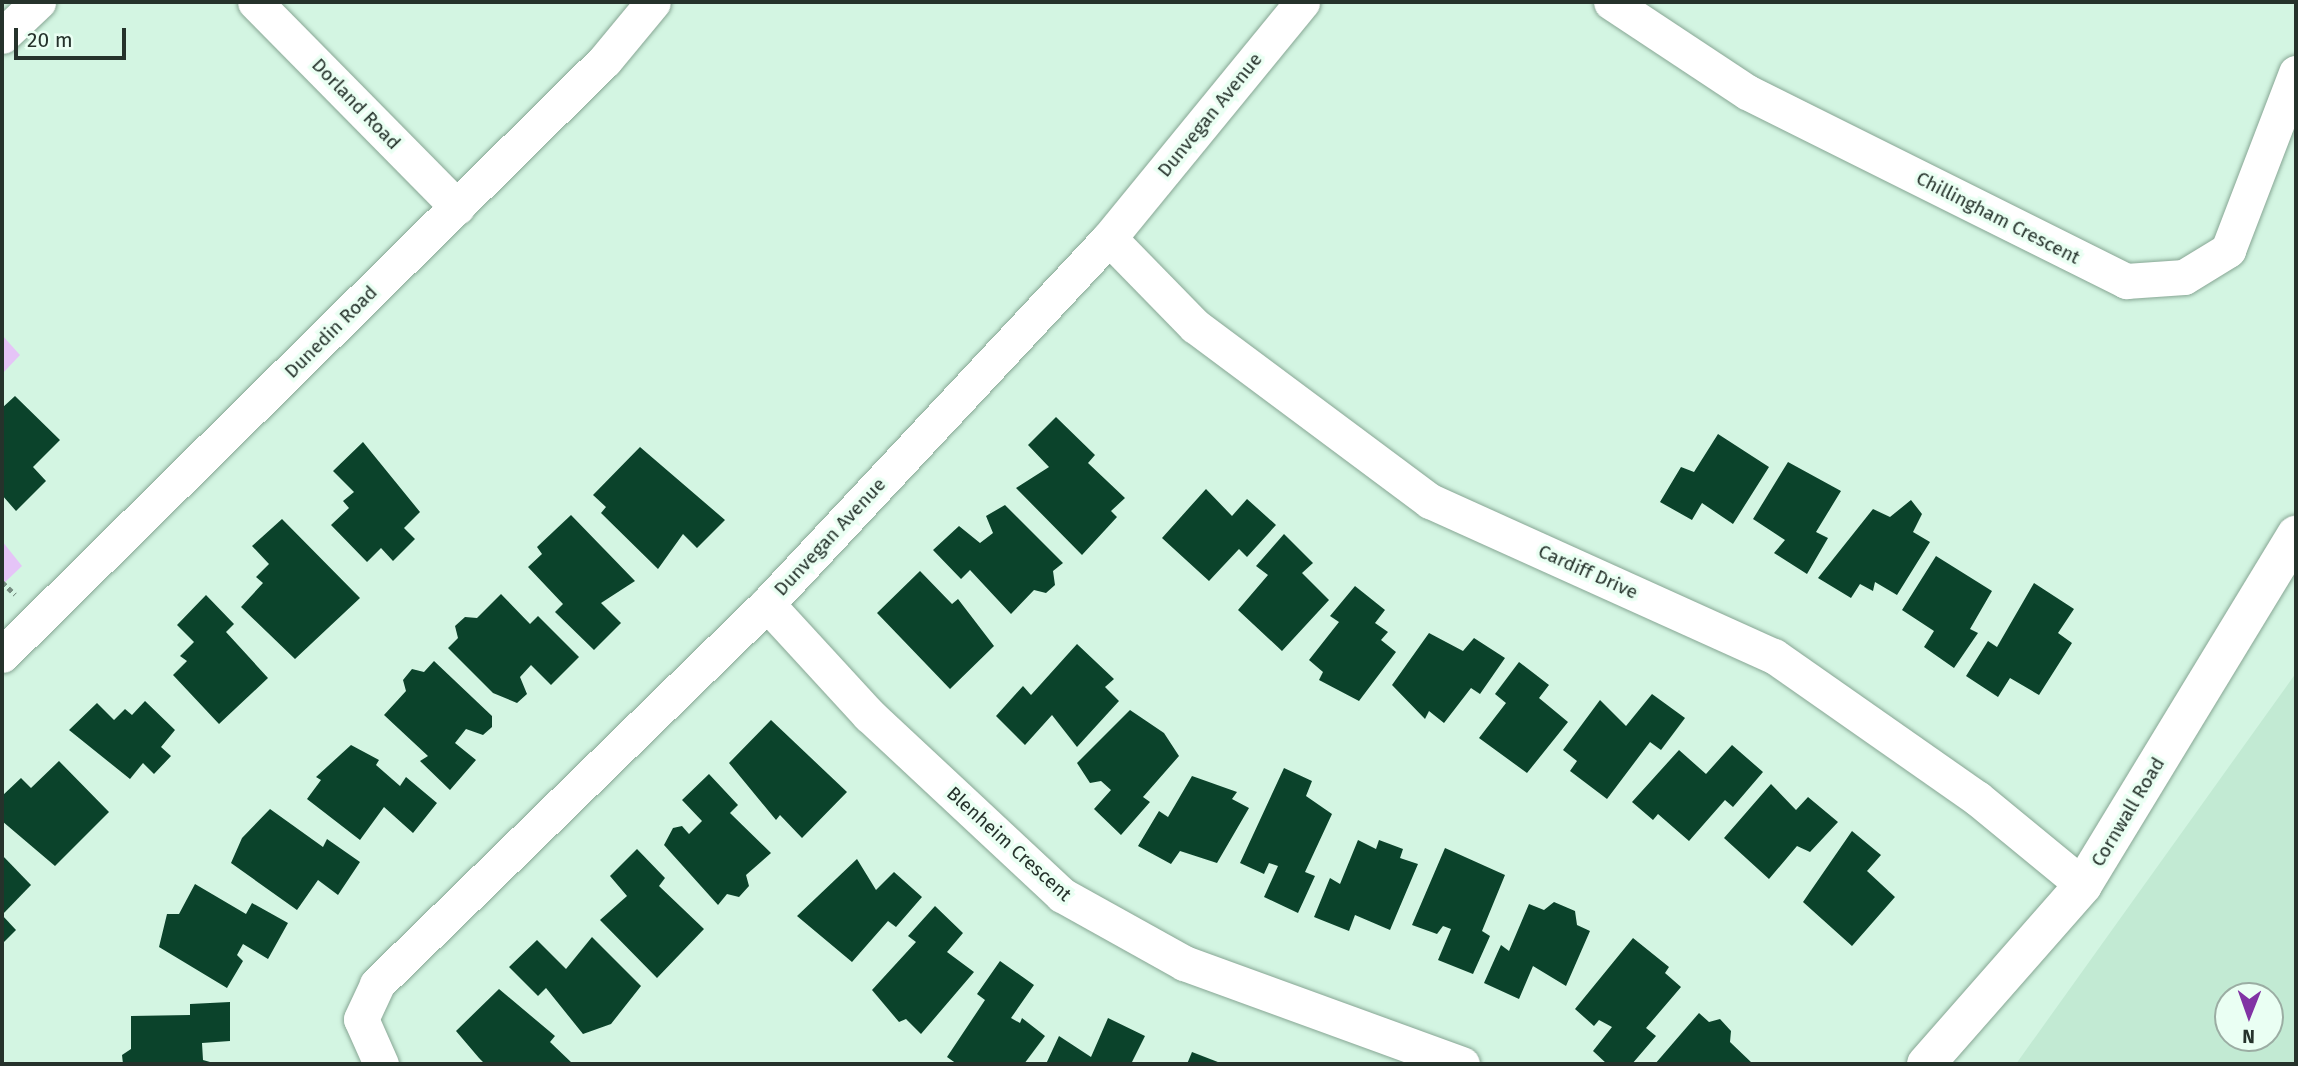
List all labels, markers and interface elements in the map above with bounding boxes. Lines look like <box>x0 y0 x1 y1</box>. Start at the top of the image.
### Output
scale bar <box>18 14 130 58</box>
text: 20 m <box>27 27 73 53</box>
street label: Dunvegan Avenue <box>1153 48 1267 182</box>
street label: Dorland Road <box>307 54 405 154</box>
street label: Chillingham Crescent <box>1912 167 2084 269</box>
street label: Dunedin Road <box>280 281 382 383</box>
street label: Dunvegan Avenue <box>769 473 891 601</box>
street label: Cardiff Drive <box>1535 540 1641 604</box>
street label: Cornwall Road <box>2086 753 2170 871</box>
street label: Blenheim Crescent <box>942 782 1076 906</box>
north arrow <box>2214 982 2284 1052</box>
text: N <box>2242 1025 2255 1048</box>

